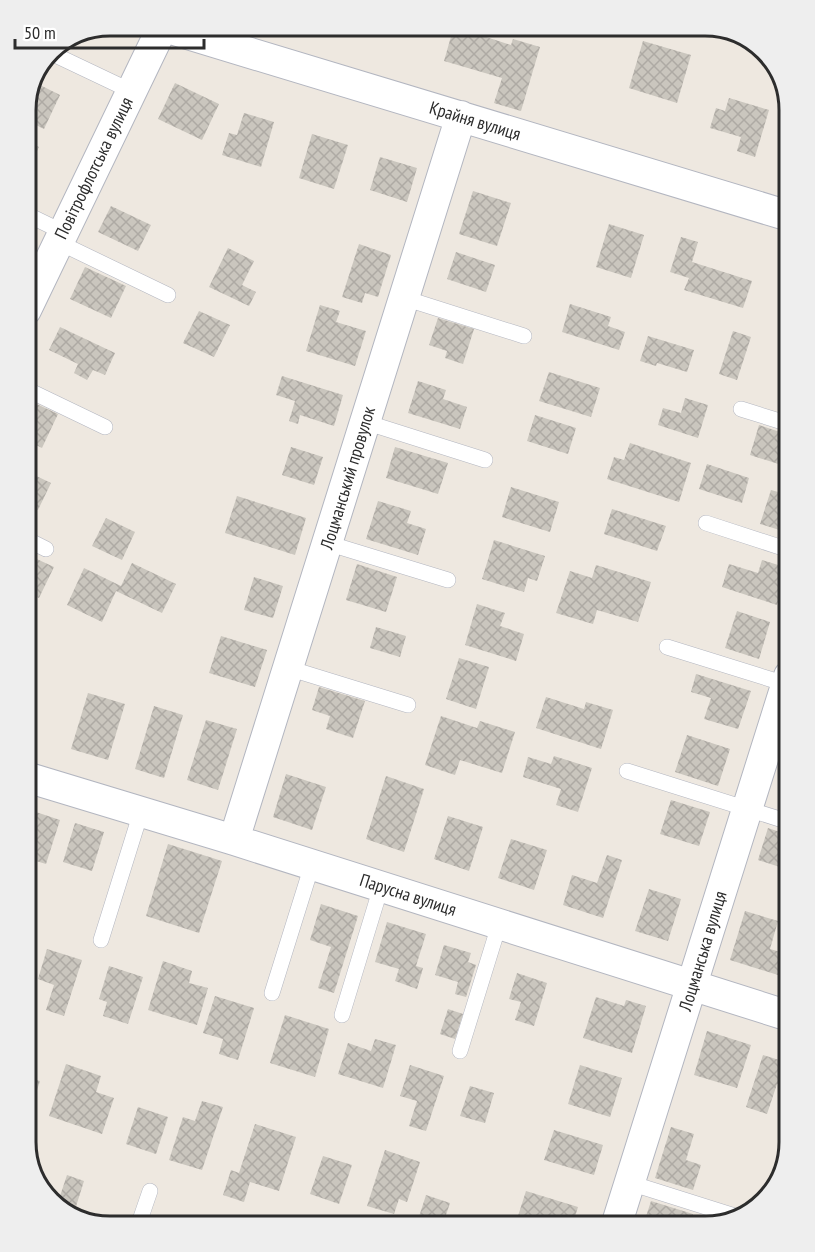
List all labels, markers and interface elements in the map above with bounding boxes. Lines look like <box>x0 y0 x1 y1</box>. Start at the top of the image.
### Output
scale bar <box>15 12 204 50</box>
text: 50 m <box>24 21 56 44</box>
street label: Повітрофлотська вулиця <box>49 93 138 243</box>
street label: Крайня вулиця <box>427 96 524 145</box>
street label: Лоцманський провулок <box>315 404 380 553</box>
street label: Парусна вулиця <box>357 868 459 921</box>
street label: Лоцманська вулиця <box>673 888 732 1015</box>

